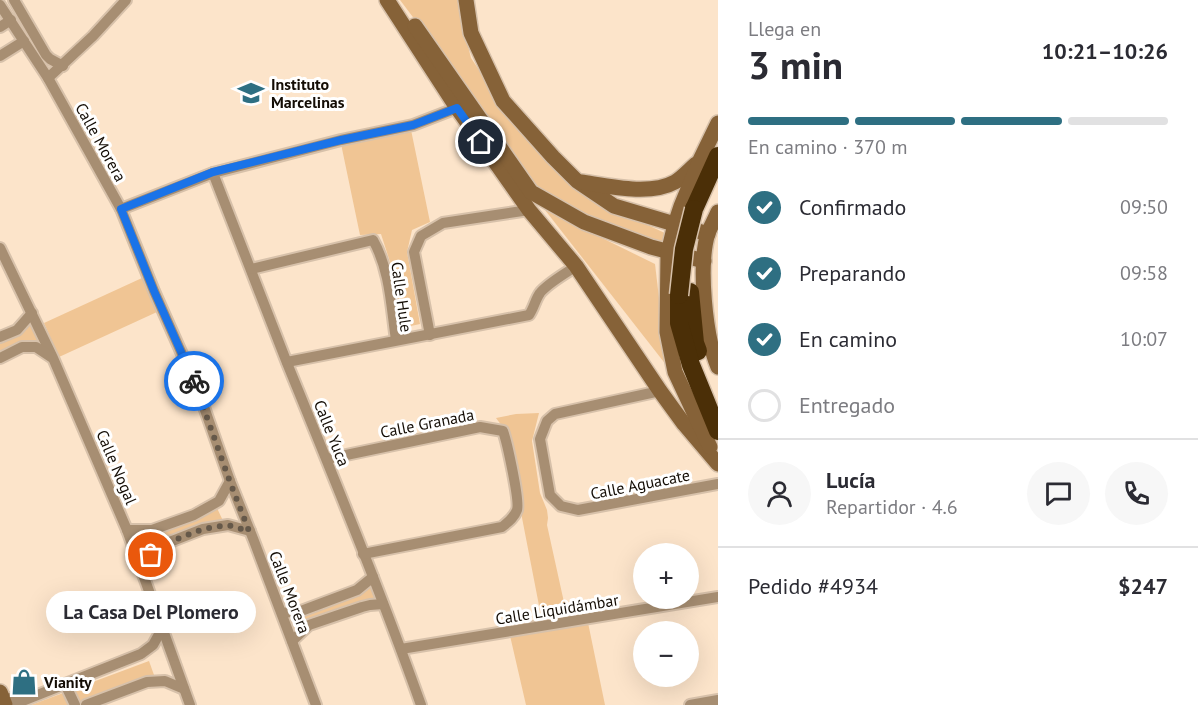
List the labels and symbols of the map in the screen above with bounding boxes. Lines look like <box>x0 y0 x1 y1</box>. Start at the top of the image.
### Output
place label: Instituto Marcelinas <box>271 74 345 112</box>
school or university icon: Instituto Marcelinas <box>236 78 266 108</box>
street label: Calle Morera <box>71 99 131 185</box>
pin <box>455 116 506 167</box>
street label: Calle Hule <box>387 261 417 333</box>
courier <box>164 351 224 411</box>
street label: Calle Yuca <box>310 397 354 469</box>
street label: Calle Granada <box>378 404 476 442</box>
street label: Calle Nogal <box>92 427 142 508</box>
street label: Calle Aguacate <box>589 465 691 503</box>
pin <box>125 529 176 580</box>
street label: Calle Morera <box>265 548 315 636</box>
street label: Calle Liquidámbar <box>494 589 620 629</box>
callout: La Casa Del Plomero <box>46 591 256 633</box>
shop icon: Vianity <box>9 667 39 697</box>
place label: Vianity <box>43 672 92 692</box>

